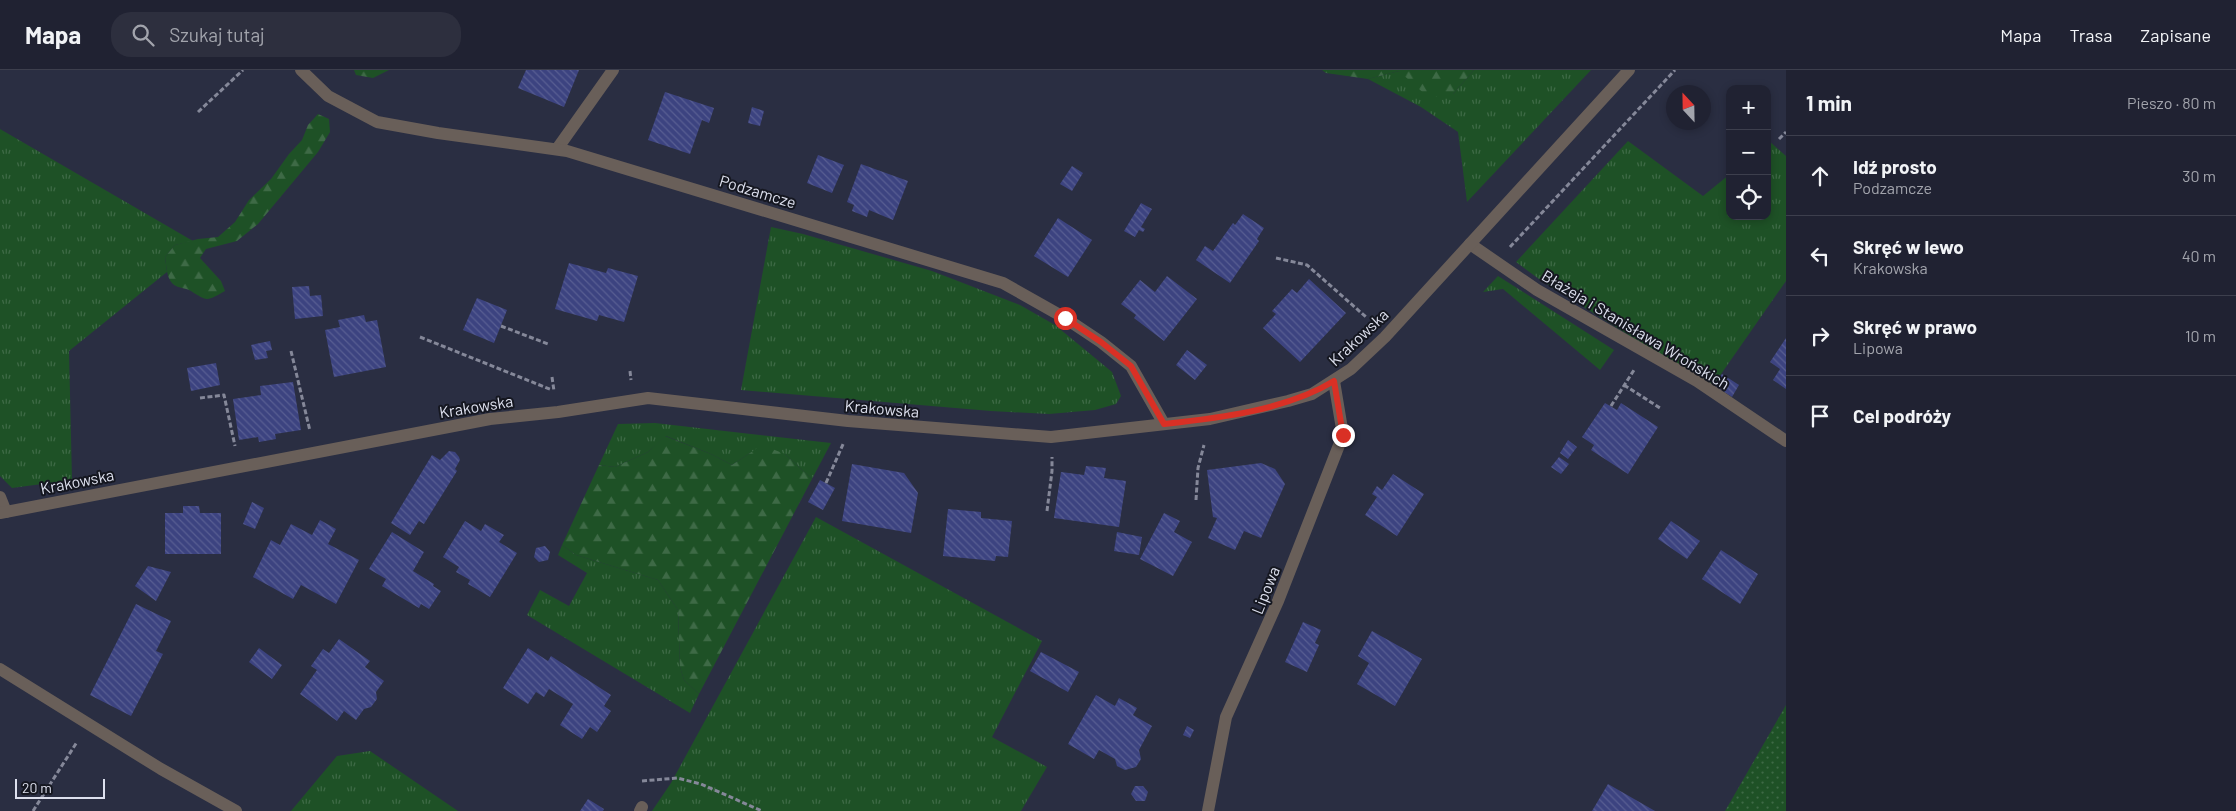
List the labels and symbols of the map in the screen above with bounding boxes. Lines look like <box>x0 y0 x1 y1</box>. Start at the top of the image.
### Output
north arrow <box>1666 85 1711 130</box>
street label: Podzamcze <box>717 170 799 212</box>
street label: Błażeja i Stanisława Wrońskich <box>1539 265 1733 393</box>
street label: Krakowska <box>1324 305 1392 369</box>
route start <box>1054 307 1077 330</box>
street label: Krakowska <box>438 391 514 421</box>
street label: Krakowska <box>844 395 920 421</box>
route end <box>1332 424 1355 447</box>
street label: Krakowska <box>39 465 115 497</box>
street label: Lipowa <box>1247 563 1283 617</box>
scale bar <box>15 776 105 799</box>

